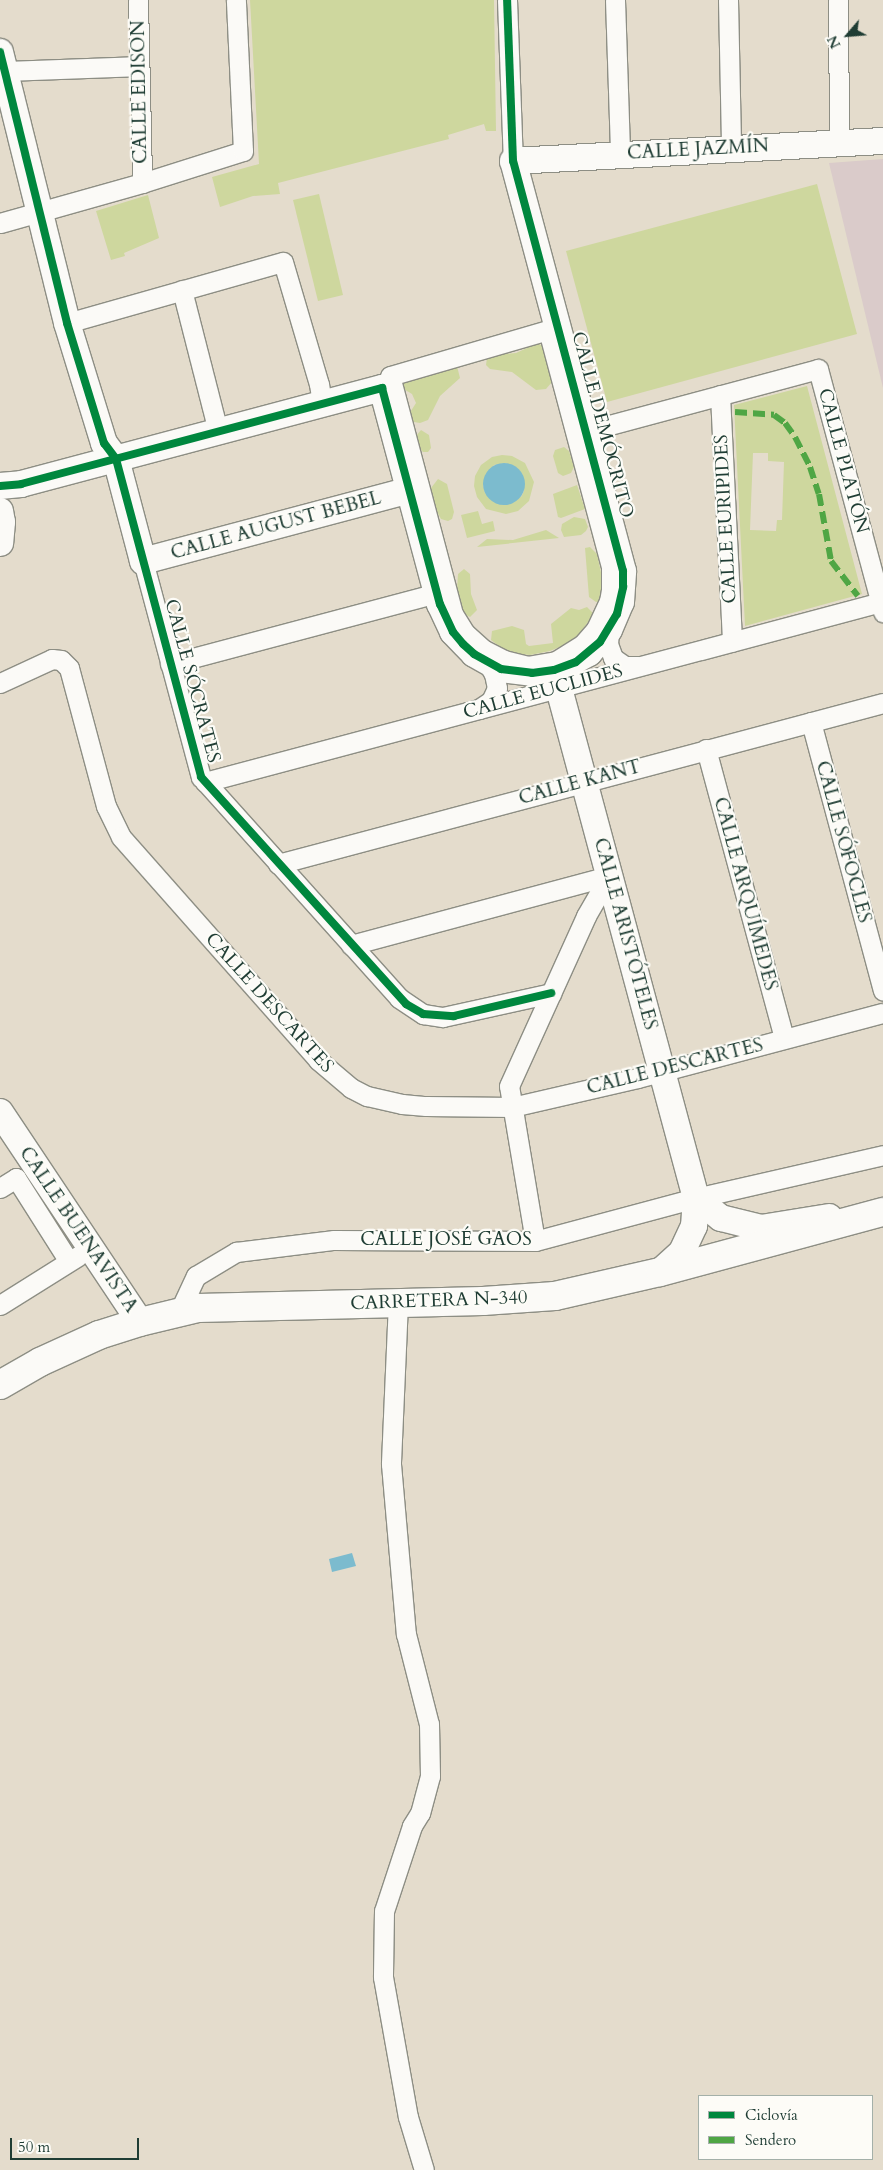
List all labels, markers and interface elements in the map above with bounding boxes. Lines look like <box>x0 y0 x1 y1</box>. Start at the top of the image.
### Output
north arrow <box>823 10 873 60</box>
street label: CALLE EDISON <box>127 20 153 164</box>
text: N <box>823 32 845 52</box>
street label: CALLE JAZMÍN <box>627 135 769 165</box>
street label: CALLE DEMÓCRITO <box>566 329 638 521</box>
street label: CALLE PLATÓN <box>813 386 873 536</box>
street label: CALLE EURIPIDES <box>710 434 742 604</box>
street label: CALLE AUGUST BEBEL <box>168 487 384 565</box>
street label: CALLE SÓCRATES <box>159 597 225 765</box>
street label: CALLE EUCLIDES <box>461 660 625 724</box>
street label: CALLE KANT <box>516 756 644 810</box>
street label: CALLE SÓFOCLES <box>810 759 876 925</box>
street label: CALLE ARQUÍMEDES <box>708 795 782 993</box>
street label: CALLE ARISTÓTELES <box>588 836 662 1032</box>
street label: CALLE DESCARTES <box>200 928 338 1078</box>
street label: CALLE DESCARTES <box>584 1034 766 1100</box>
street label: CALLE BUENAVISTA <box>14 1143 142 1317</box>
street label: CALLE JOSÉ GAOS <box>360 1229 532 1251</box>
street label: CARRETERA N-340 <box>350 1287 528 1315</box>
legend <box>698 2095 873 2160</box>
text: Ciclovía <box>745 2105 798 2125</box>
scale bar <box>12 2128 141 2160</box>
text: Sendero <box>745 2130 796 2150</box>
text: 50 m <box>18 2137 50 2157</box>

